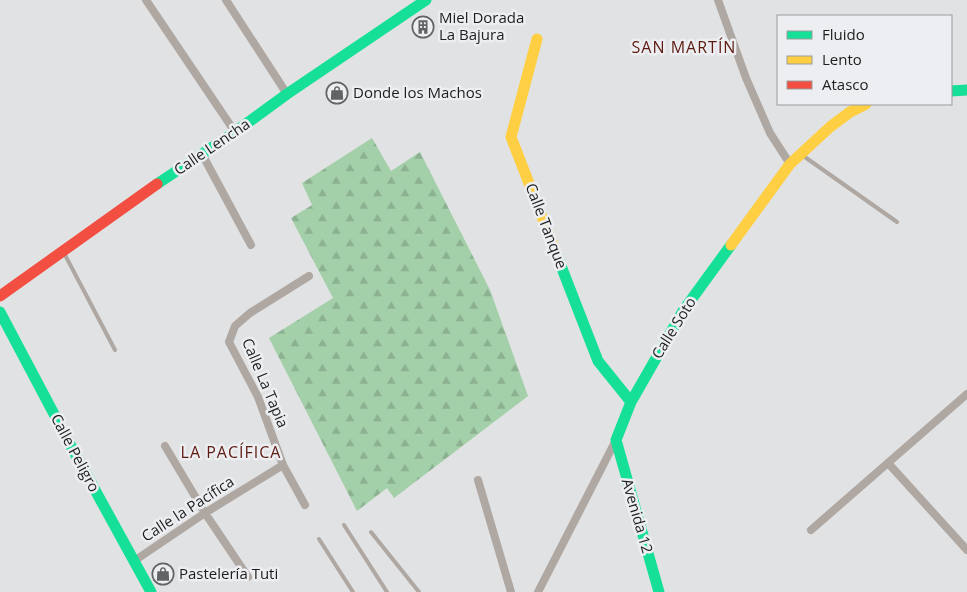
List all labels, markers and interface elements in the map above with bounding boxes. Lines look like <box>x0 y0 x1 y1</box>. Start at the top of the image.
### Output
place label: Miel Dorada La Bajura <box>439 7 524 44</box>
building icon: Miel Dorada La Bajura <box>411 15 435 39</box>
legend <box>777 15 952 105</box>
text: Fluido <box>822 24 865 44</box>
district label: SAN MARTÍN <box>632 36 736 58</box>
text: Lento <box>822 49 862 69</box>
text: Atasco <box>822 74 869 94</box>
shop icon: Donde los Machos <box>325 81 349 105</box>
place label: Donde los Machos <box>353 82 482 102</box>
street label: Calle Lencha <box>169 113 253 179</box>
street label: Calle Tanque <box>521 180 572 271</box>
street label: Calle Soto <box>646 293 700 362</box>
street label: Calle La Tapia <box>238 335 294 431</box>
street label: Calle Peligro <box>47 410 105 495</box>
district label: LA PACÍFICA <box>181 441 281 463</box>
street label: Calle la Pacífica <box>137 471 238 546</box>
street label: Avenida 12 <box>618 476 658 555</box>
shop icon: Pastelería Tuti <box>151 562 175 586</box>
place label: Pastelería Tuti <box>179 563 278 583</box>

